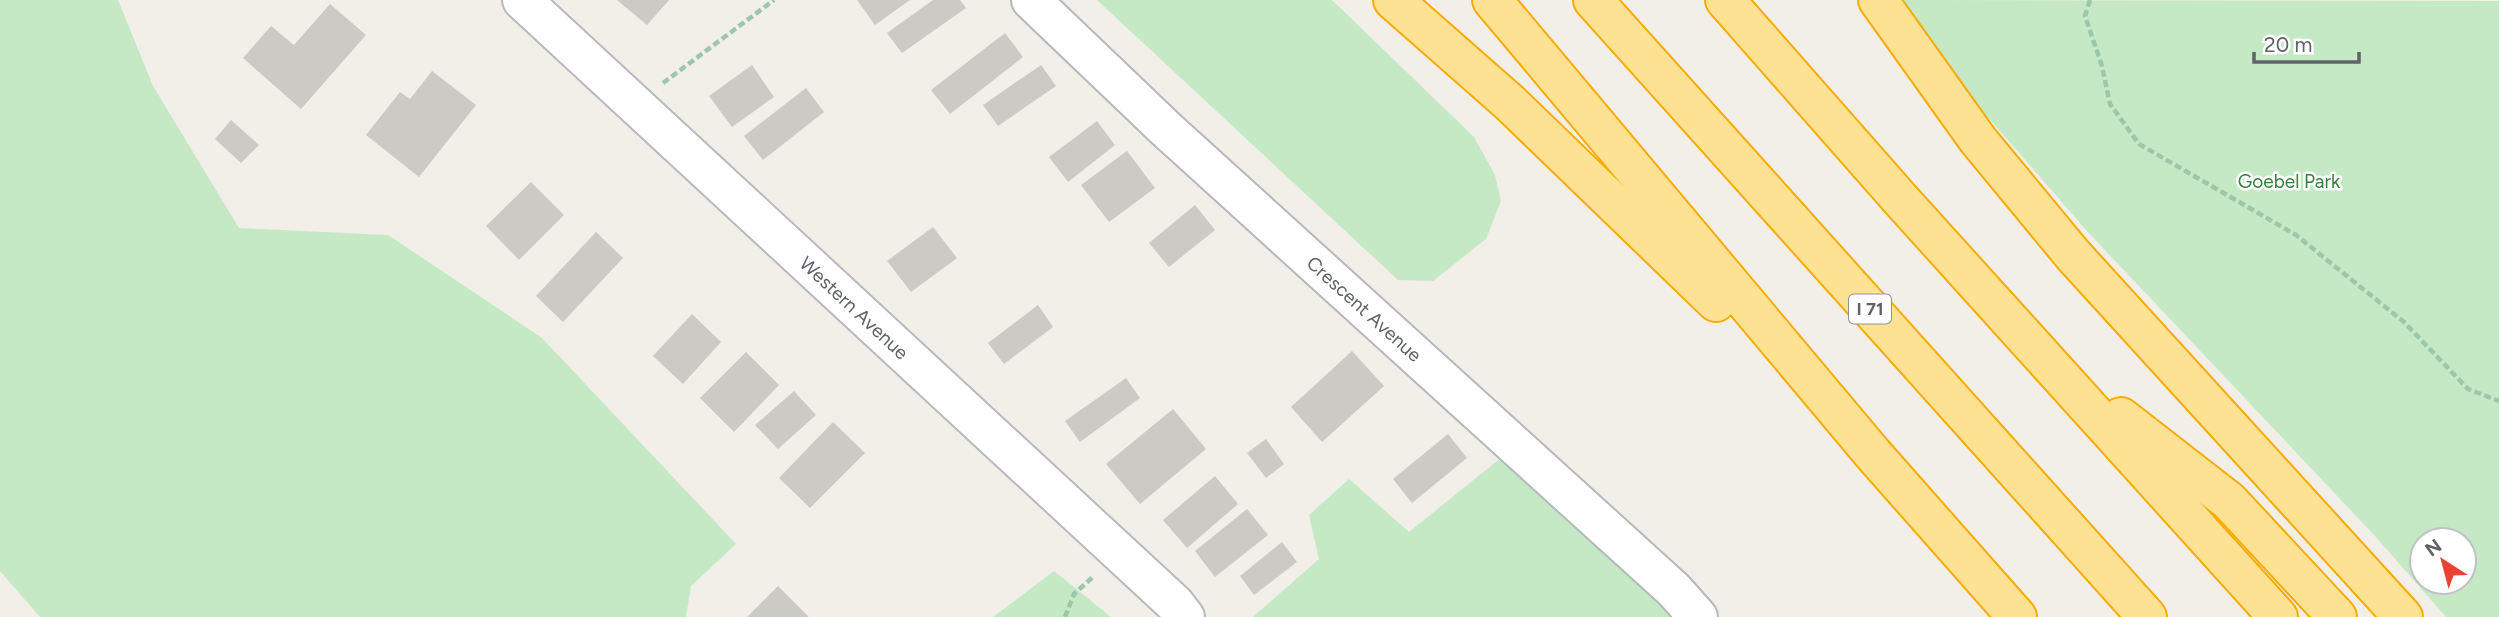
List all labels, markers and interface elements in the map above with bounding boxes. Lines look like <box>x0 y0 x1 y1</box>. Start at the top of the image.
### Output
scale bar <box>2254 21 2359 65</box>
text: 20 m <box>2264 32 2312 57</box>
park label: Goebel Park <box>2238 170 2341 193</box>
street label: Crescent Avenue <box>1302 251 1426 367</box>
street label: Western Avenue <box>795 252 913 364</box>
road number: I 71 <box>1849 295 1891 324</box>
north arrow <box>2408 526 2478 596</box>
text: N <box>2421 534 2446 561</box>

